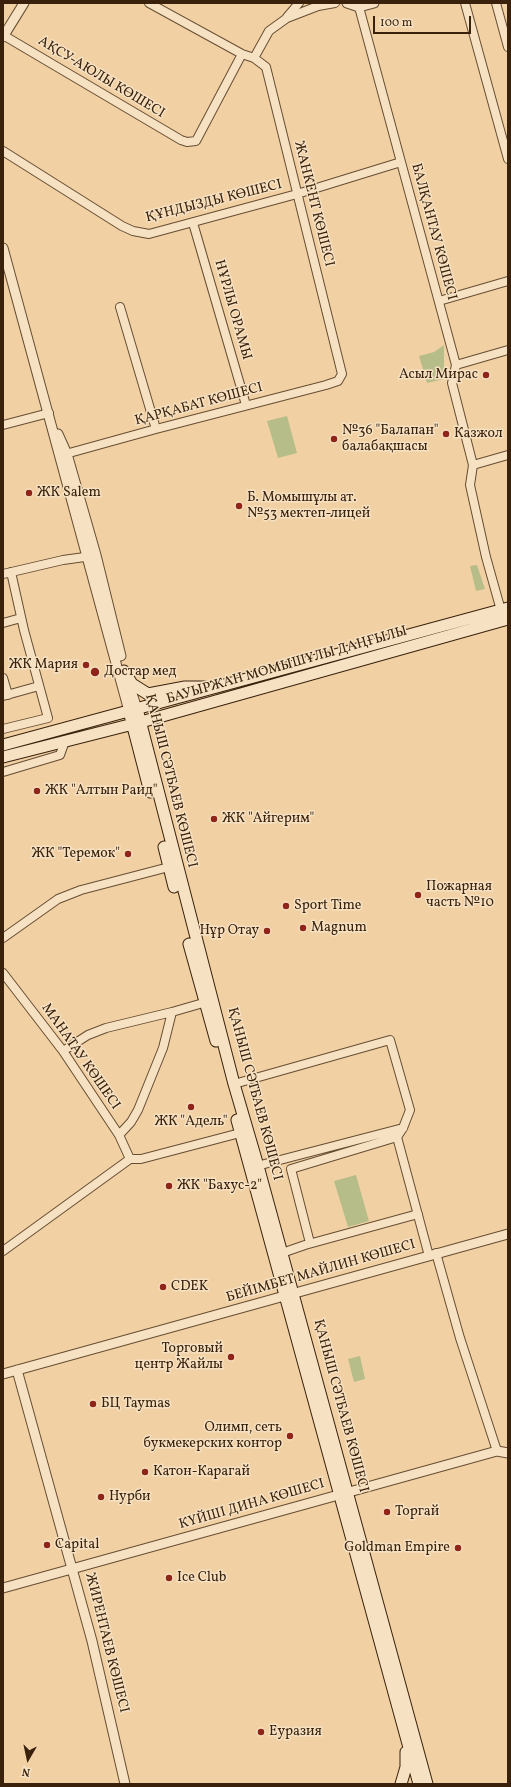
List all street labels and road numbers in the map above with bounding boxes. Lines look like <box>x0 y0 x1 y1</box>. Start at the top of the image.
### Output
street label: АҚСУ-АЮЛЫ КӨШЕСІ <box>35 33 167 123</box>
street label: ЖАНКЕНТ КӨШЕСІ <box>289 139 337 269</box>
street label: БАЛҚАНТАУ КӨШЕСІ <box>407 162 459 302</box>
street label: ҚҰНДЫЗДЫ КӨШЕСІ <box>144 177 284 227</box>
street label: НҰРЛЫ ОРАМЫ <box>210 258 254 362</box>
street label: ҚАРҚАБАТ КӨШЕСІ <box>133 380 265 430</box>
street label: БАУЫРЖАН МОМЫШҰЛЫ ДАҢҒЫЛЫ <box>165 623 409 709</box>
street label: ҚАНЫШ СӘТБАЕВ КӨШЕСІ <box>140 692 200 870</box>
street label: МАНАТАУ КӨШЕСІ <box>37 1001 123 1113</box>
street label: ҚАНЫШ СӘТБАЕВ КӨШЕСІ <box>223 1006 285 1182</box>
street label: БЕЙІМБЕТ МАЙЛИН КӨШЕСІ <box>224 1237 418 1307</box>
street label: ҚАНЫШ СӘТБАЕВ КӨШЕСІ <box>309 1318 371 1494</box>
street label: КҮЙШІ ДИНА КӨШЕСІ <box>177 1476 327 1534</box>
street label: ЖИРЕНТАЕВ КӨШЕСІ <box>80 1571 132 1715</box>

